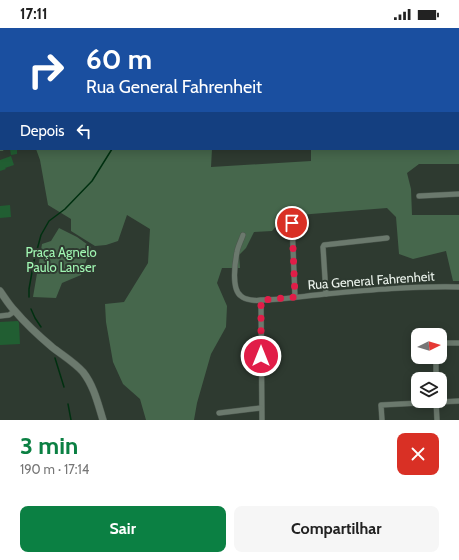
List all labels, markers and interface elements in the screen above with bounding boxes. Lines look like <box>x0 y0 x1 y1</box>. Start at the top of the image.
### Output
text: 17:11 <box>20 5 48 23</box>
text: 60 m <box>86 42 152 76</box>
icon: right <box>20 44 72 96</box>
text: Rua General Fahrenheit <box>86 76 262 98</box>
icon: left <box>73 120 95 142</box>
text: Depois <box>20 122 65 140</box>
pin <box>275 206 309 240</box>
icon: arrive <box>281 212 303 234</box>
park label: Praça Agnelo Paulo Lanser <box>25 244 97 275</box>
street label: Rua General Fahrenheit <box>307 268 436 292</box>
north arrow <box>411 328 447 364</box>
map controls <box>411 328 447 408</box>
position arrow <box>240 335 282 377</box>
button: layers <box>411 372 447 408</box>
text: 3 min <box>20 431 78 460</box>
button: close <box>397 433 439 475</box>
text: 190 m · 17:14 <box>20 461 89 477</box>
button: Sair <box>20 506 226 552</box>
button: Compartilhar <box>234 506 439 552</box>

